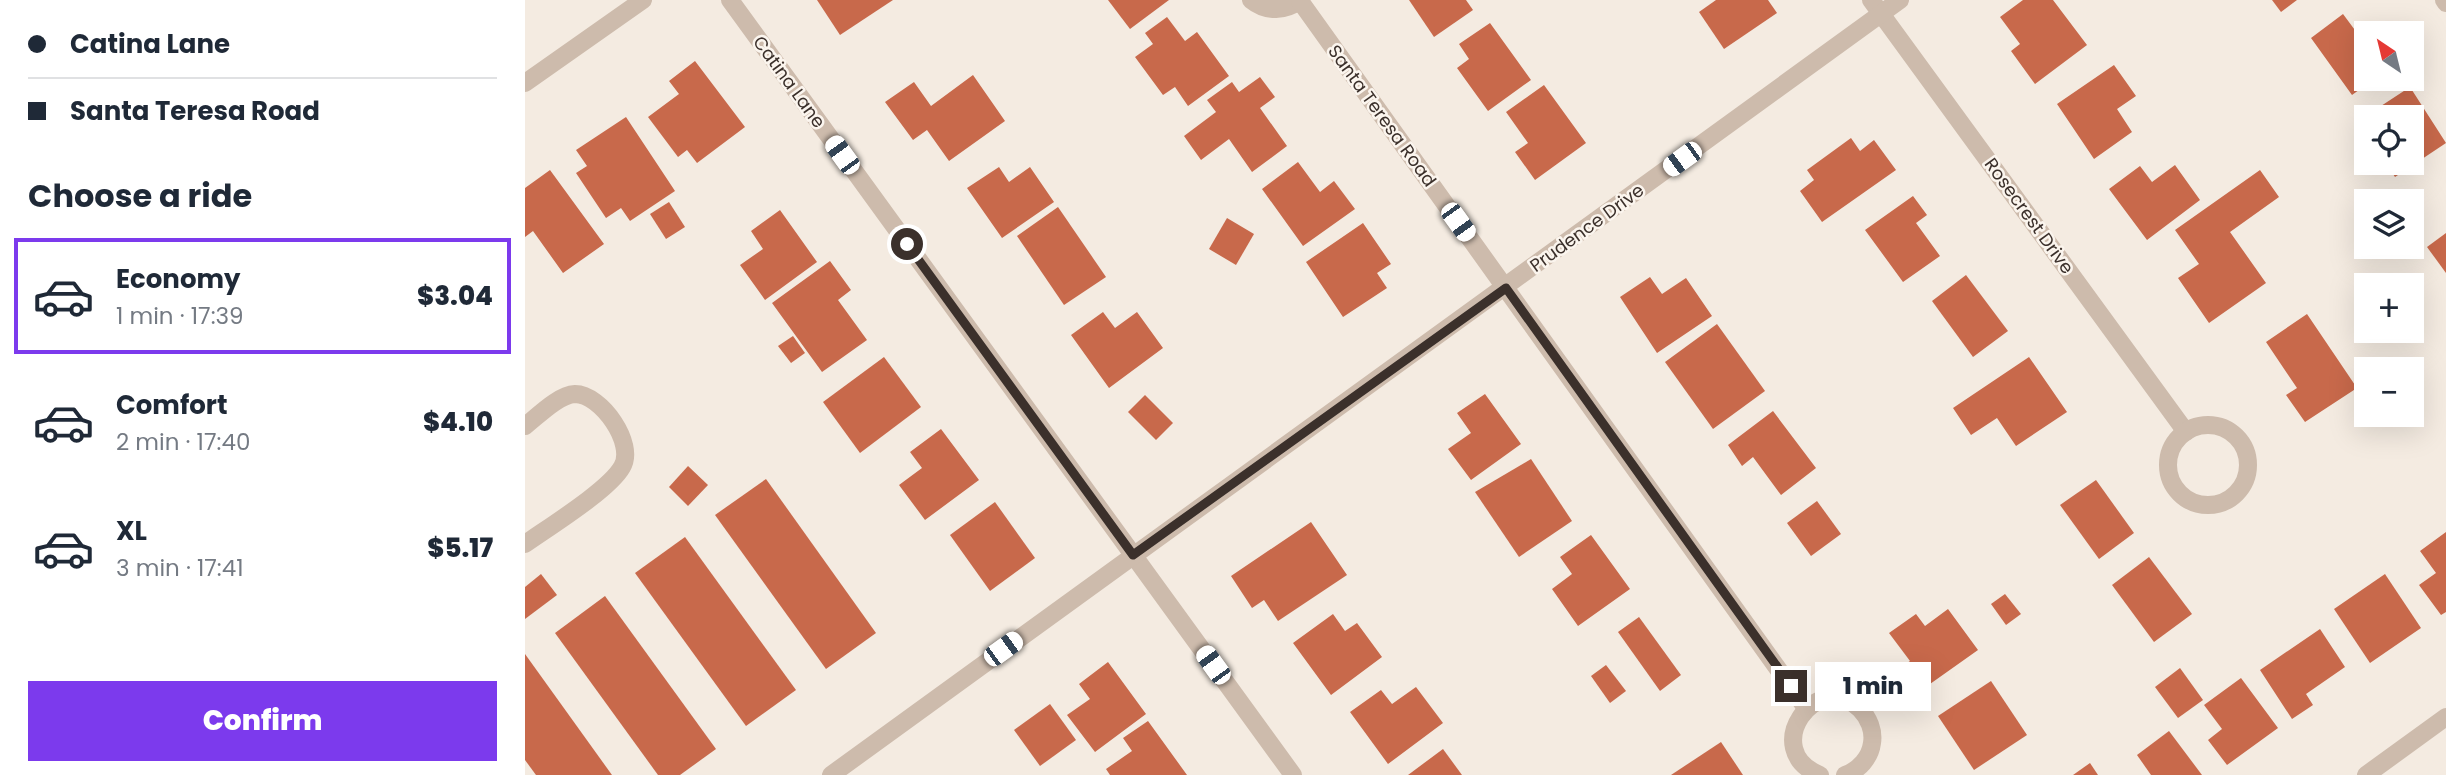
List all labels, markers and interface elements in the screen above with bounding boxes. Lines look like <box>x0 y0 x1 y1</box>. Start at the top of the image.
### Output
north arrow <box>2354 21 2424 91</box>
map controls <box>2354 21 2424 427</box>
text: Catina Lane <box>70 26 230 62</box>
street label: Catina Lane <box>748 31 831 133</box>
street label: Santa Teresa Road <box>1322 40 1442 192</box>
text: Santa Teresa Road <box>70 93 320 129</box>
button: locate <box>2354 105 2424 175</box>
car <box>822 132 863 178</box>
car <box>1659 138 1706 180</box>
street label: Rosecrest Drive <box>1979 153 2080 279</box>
text: Choose a ride <box>28 173 252 218</box>
street label: Prudence Drive <box>1525 178 1649 278</box>
button: layers <box>2354 189 2424 259</box>
car <box>1438 199 1479 245</box>
route start <box>891 228 923 260</box>
text: Economy <box>116 261 240 297</box>
icon: car <box>32 265 95 328</box>
button: + <box>2354 273 2424 343</box>
text: $3.04 <box>417 278 493 314</box>
text: 1 min · 17:39 <box>116 300 244 332</box>
button: − <box>2354 357 2424 427</box>
text: Comfort <box>116 387 228 423</box>
icon: car <box>32 391 95 454</box>
text: $4.10 <box>423 404 493 440</box>
text: 2 min · 17:40 <box>116 426 250 458</box>
text: XL <box>116 513 147 549</box>
icon: car <box>32 517 95 580</box>
text: $5.17 <box>427 530 493 566</box>
text: 3 min · 17:41 <box>116 552 244 584</box>
car <box>980 628 1027 670</box>
car <box>1193 642 1234 688</box>
callout: 1 min <box>1815 662 1931 710</box>
route end <box>1775 670 1807 702</box>
text: 1 min <box>1843 670 1903 702</box>
button: Confirm <box>28 681 497 761</box>

